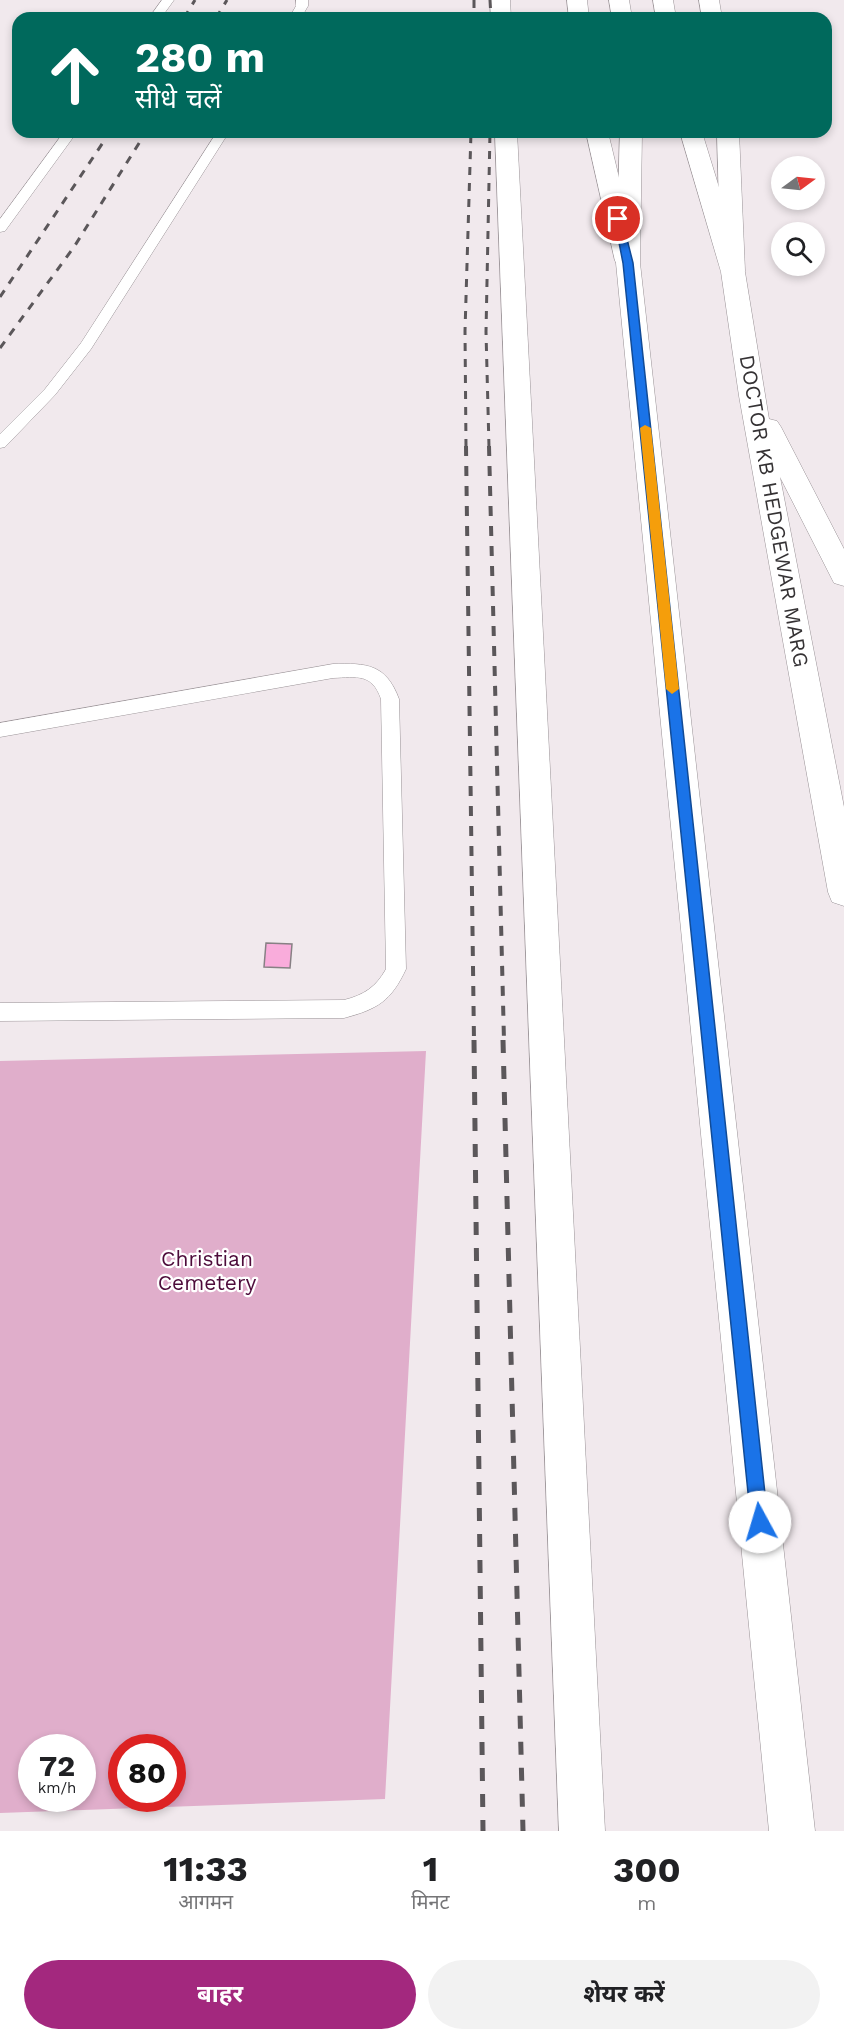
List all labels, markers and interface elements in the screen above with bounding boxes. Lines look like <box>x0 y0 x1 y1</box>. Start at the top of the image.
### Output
text: 280 m <box>135 33 265 82</box>
icon: ahead <box>36 36 114 114</box>
text: सीधे चलें <box>135 83 222 115</box>
north arrow <box>771 156 825 210</box>
map controls <box>771 156 825 276</box>
pin <box>592 193 643 244</box>
icon: arrive <box>601 202 634 235</box>
button: search <box>771 222 825 276</box>
street label: DOCTOR KB HEDGEWAR MARG <box>735 353 814 669</box>
park label: Christian Cemetery <box>158 1246 256 1295</box>
position arrow <box>728 1490 792 1554</box>
speed limit sign: 80 <box>108 1734 186 1812</box>
text: 72 <box>39 1748 75 1783</box>
text: km/h <box>38 1779 76 1797</box>
text: 11:33 <box>163 1848 248 1890</box>
text: 1 <box>423 1848 438 1890</box>
text: 300 <box>613 1849 681 1891</box>
text: आगमन <box>178 1890 233 1914</box>
text: मिनट <box>411 1890 450 1914</box>
text: m <box>637 1891 656 1915</box>
button: बाहर <box>24 1960 416 2029</box>
button: शेयर करें <box>428 1960 820 2029</box>

